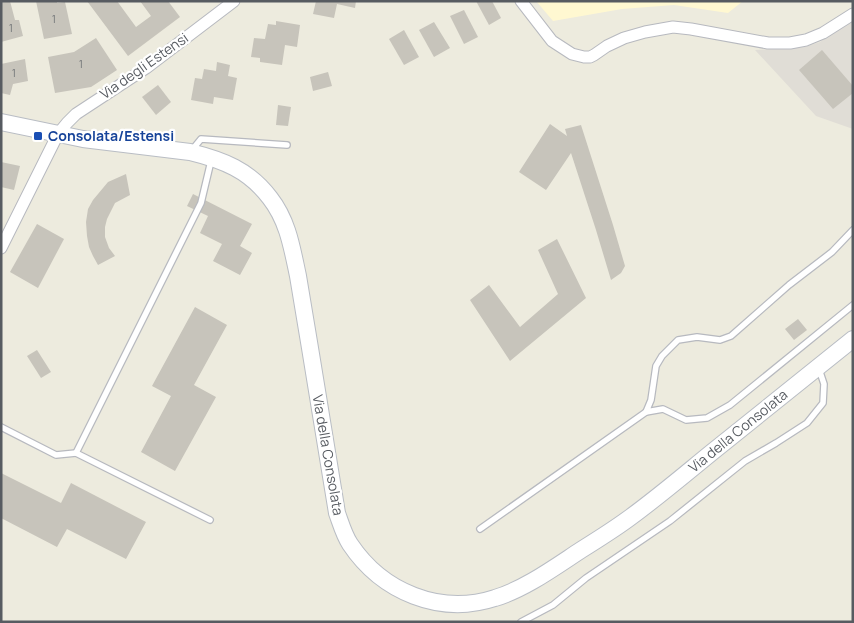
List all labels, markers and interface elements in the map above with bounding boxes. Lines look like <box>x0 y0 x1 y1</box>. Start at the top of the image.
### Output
house number: 1 <box>52 11 56 26</box>
house number: 1 <box>9 20 13 35</box>
street label: Via degli Estensi <box>96 28 192 103</box>
house number: 1 <box>79 56 83 71</box>
house number: 1 <box>12 65 16 80</box>
place label: Consolata/Estensi <box>48 126 174 145</box>
marker: Consolata/Estensi <box>32 130 44 142</box>
street label: Via della Consolata <box>684 385 791 476</box>
street label: Via della Consolata <box>309 393 348 517</box>

